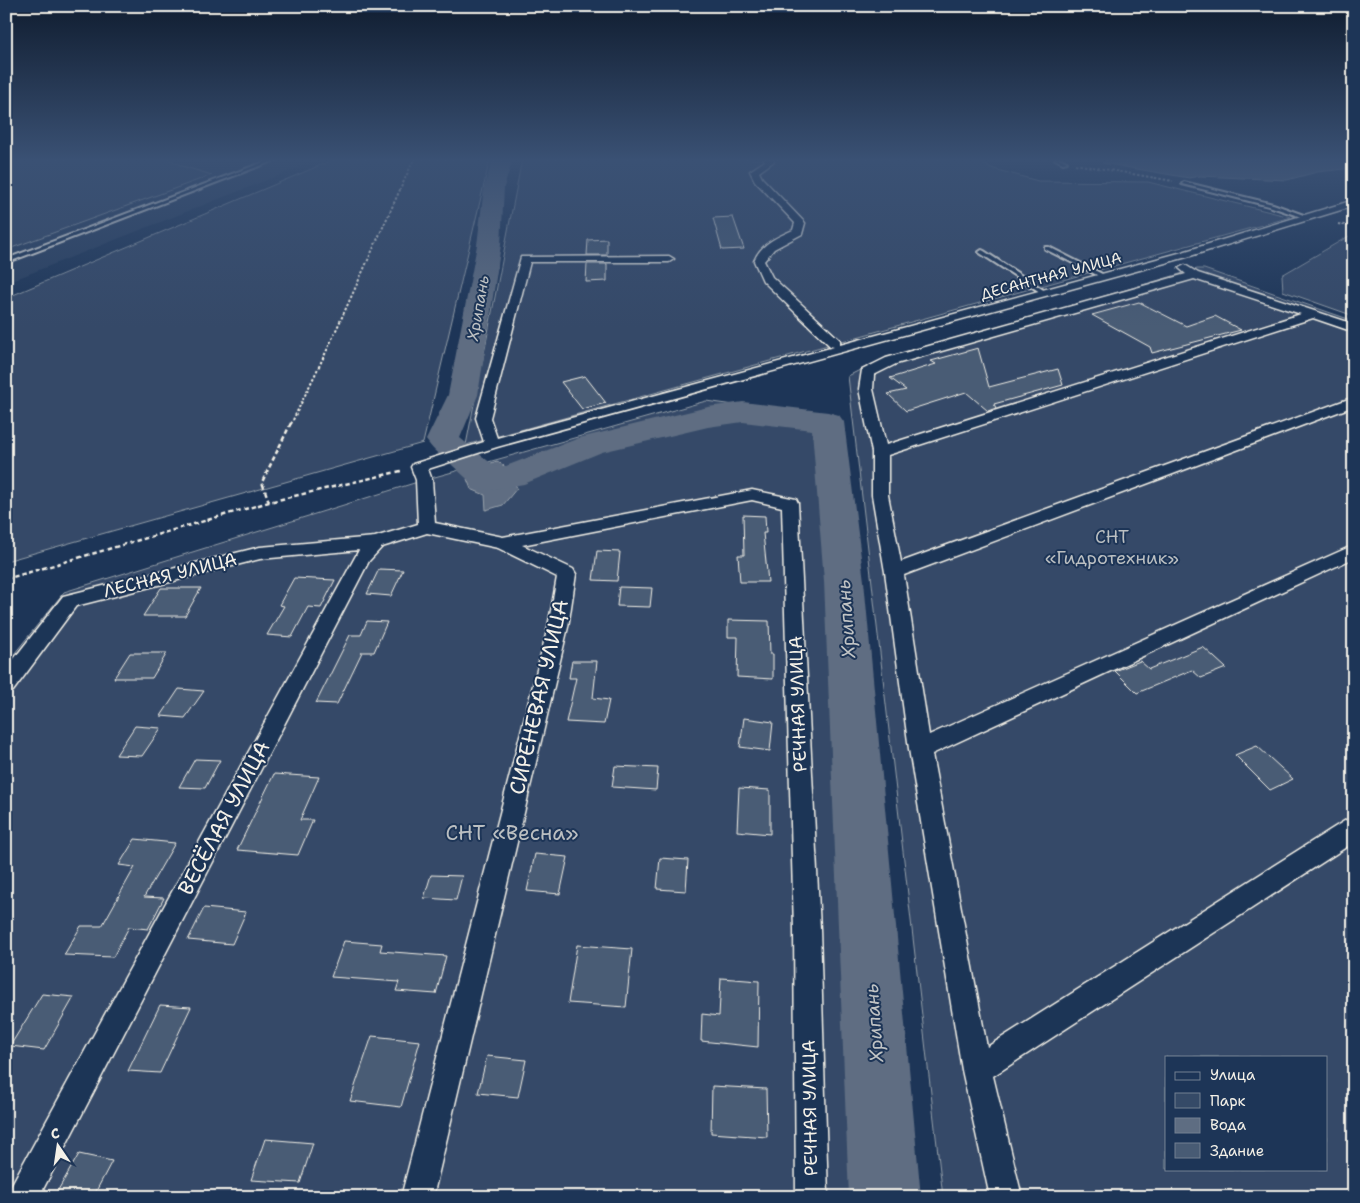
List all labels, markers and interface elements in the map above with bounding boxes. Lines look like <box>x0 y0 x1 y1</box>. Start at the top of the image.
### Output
street label: ДЕСАНТНАЯ УЛИЦА <box>978 247 1124 304</box>
water label: Хрипань <box>462 274 494 343</box>
park label: СНТ «Гидротехник» <box>1045 525 1179 570</box>
street label: ЛЕСНАЯ УЛИЦА <box>101 547 239 603</box>
water label: Хрипань <box>831 579 861 660</box>
street label: СИРЕНЕВАЯ УЛИЦА <box>503 597 575 797</box>
street label: РЕЧНАЯ УЛИЦА <box>784 635 812 773</box>
street label: ВЕСЁЛАЯ УЛИЦА <box>172 736 276 900</box>
park label: СНТ «Весна» <box>445 819 579 847</box>
water label: Хрипань <box>859 983 889 1064</box>
street label: РЕЧНАЯ УЛИЦА <box>797 1040 823 1176</box>
legend <box>1165 1056 1328 1170</box>
text: Улица <box>1210 1065 1256 1085</box>
text: Парк <box>1210 1091 1246 1111</box>
text: Вода <box>1210 1115 1247 1135</box>
north arrow <box>32 1120 82 1170</box>
text: С <box>49 1124 61 1143</box>
text: Здание <box>1210 1141 1264 1161</box>

